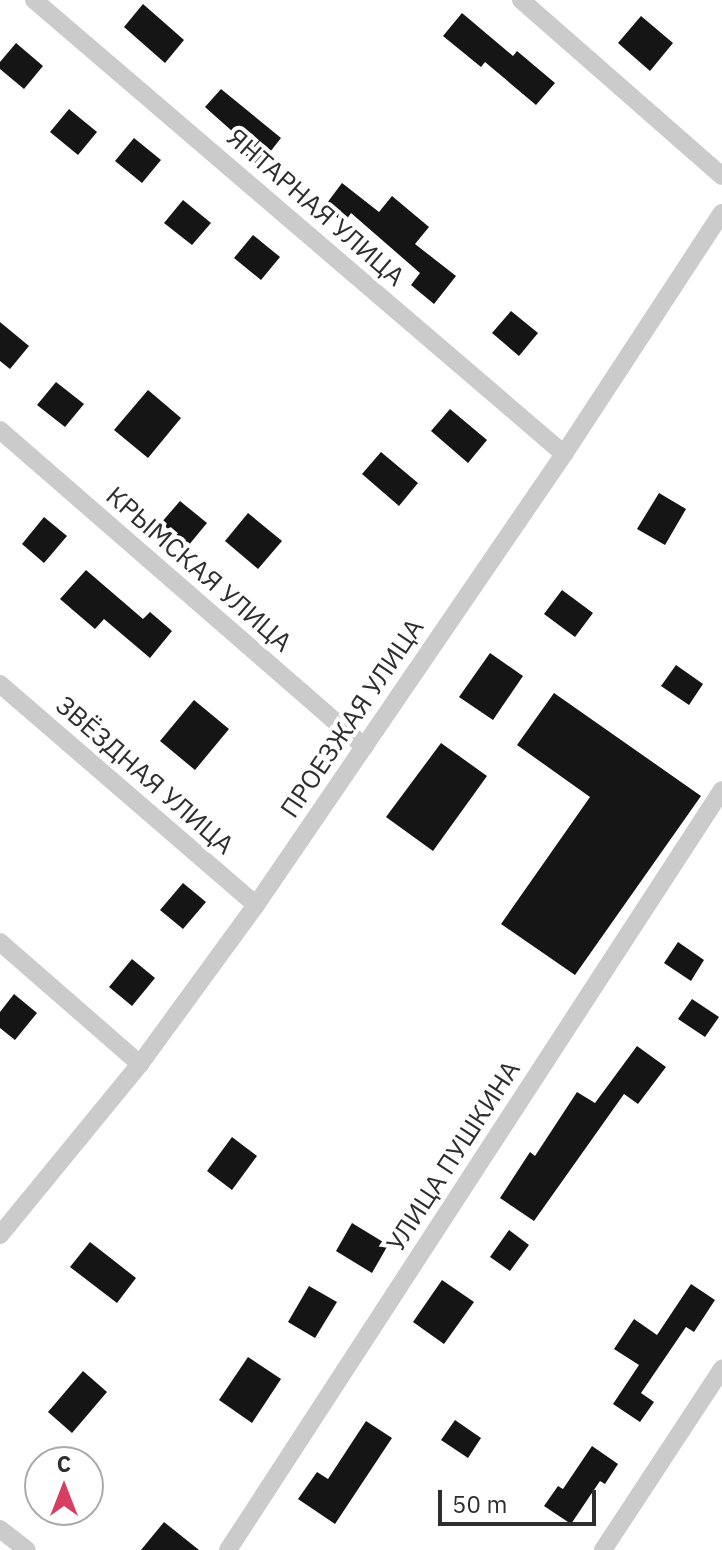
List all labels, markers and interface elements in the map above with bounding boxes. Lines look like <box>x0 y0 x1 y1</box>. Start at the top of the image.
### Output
street label: ЯНТАРНАЯ УЛИЦА <box>221 122 411 292</box>
street label: КРЫМСКАЯ УЛИЦА <box>100 480 298 658</box>
street label: ПРОЕЗЖАЯ УЛИЦА <box>274 613 430 823</box>
street label: ЗВЁЗДНАЯ УЛИЦА <box>50 689 240 861</box>
street label: УЛИЦА ПУШКИНА <box>380 1055 526 1257</box>
north arrow <box>24 1446 104 1526</box>
text: С <box>57 1449 71 1478</box>
scale bar <box>442 1474 600 1524</box>
text: 50 m <box>452 1488 507 1520</box>

